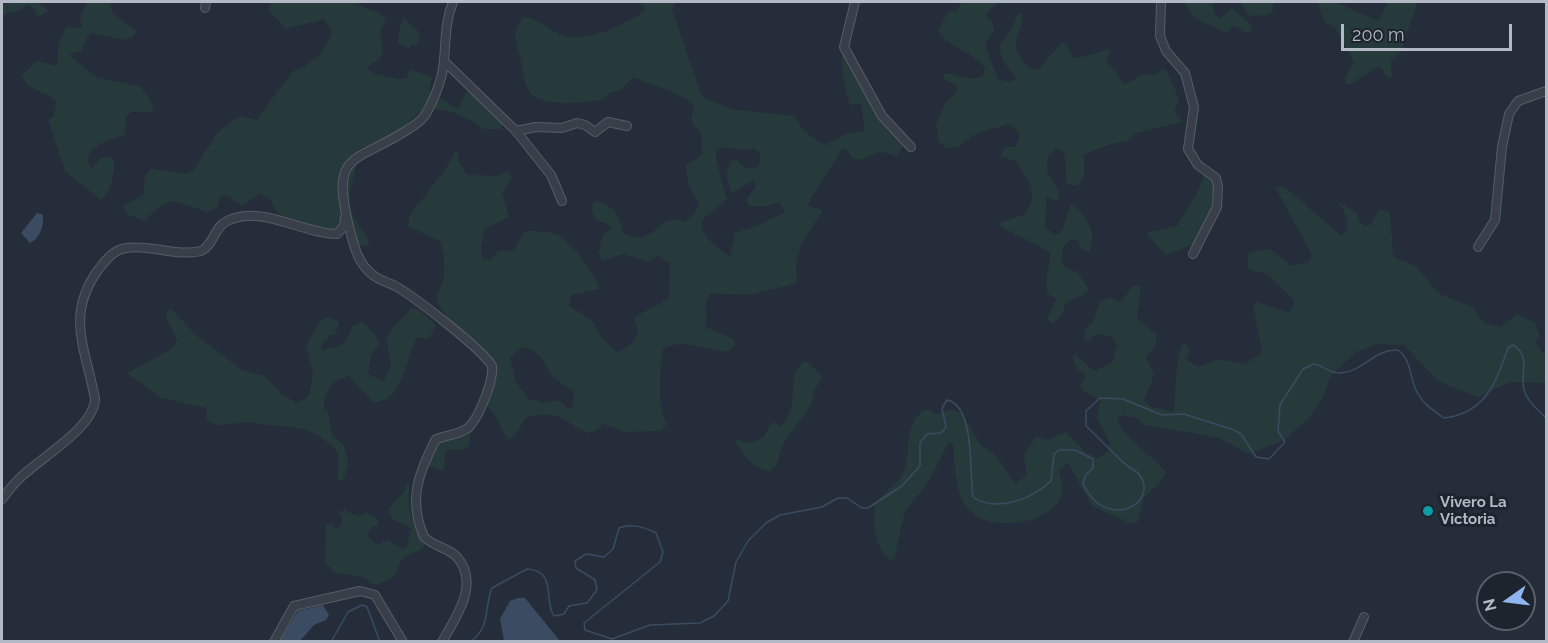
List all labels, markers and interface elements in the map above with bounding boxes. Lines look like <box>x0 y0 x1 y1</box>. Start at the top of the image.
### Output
scale bar <box>1344 12 1515 50</box>
text: 200 m <box>1352 24 1405 45</box>
place label: Vivero La Victoria <box>1440 493 1507 528</box>
marker: Vivero La Victoria <box>1421 504 1435 518</box>
north arrow <box>1476 571 1536 631</box>
text: N <box>1479 597 1501 613</box>

